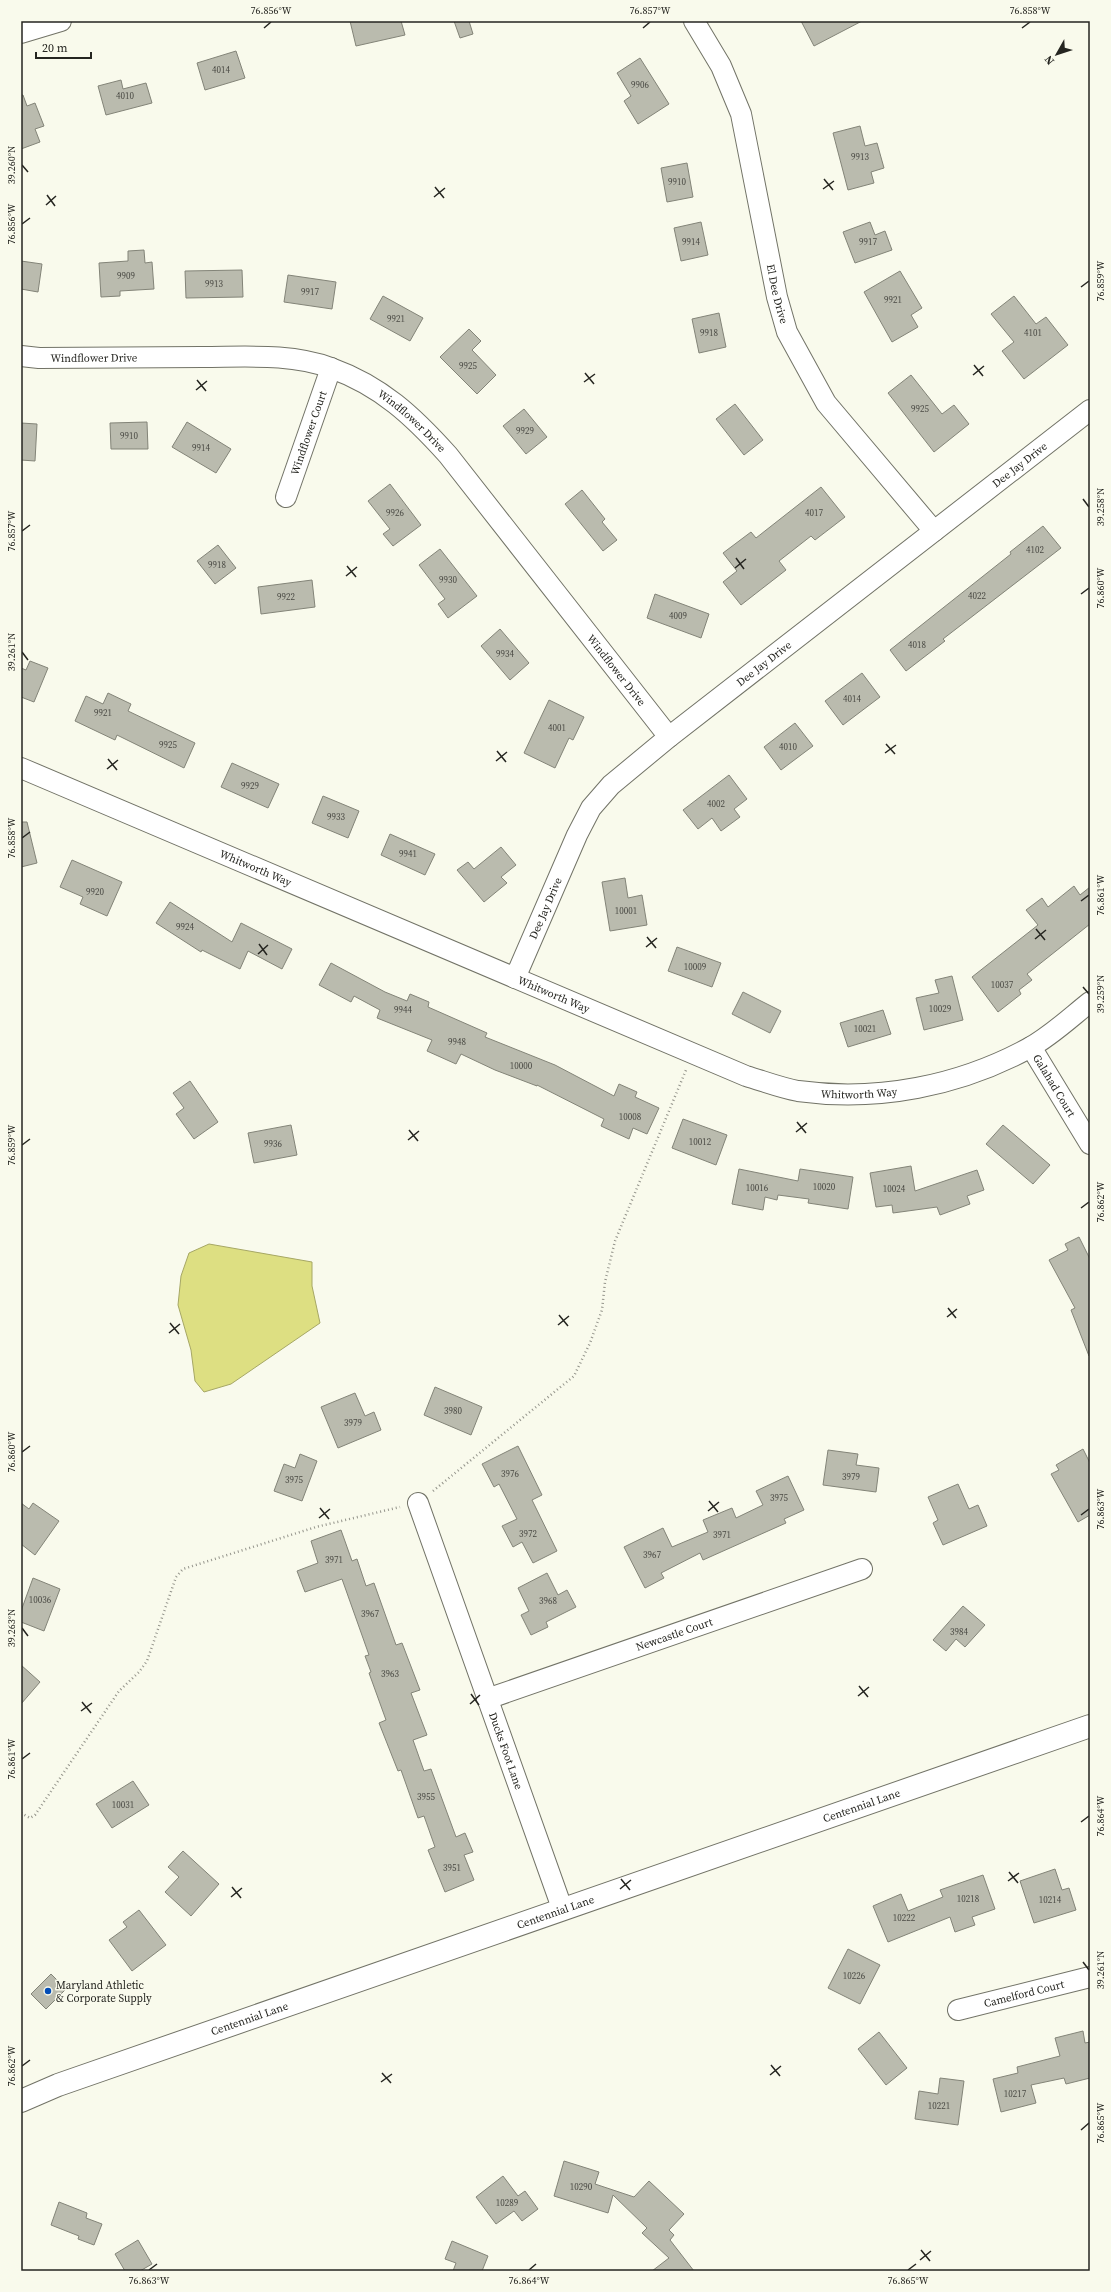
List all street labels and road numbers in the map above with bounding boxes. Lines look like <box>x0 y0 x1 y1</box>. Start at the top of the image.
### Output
street label: El Dee Drive <box>763 263 792 326</box>
street label: Windflower Drive <box>50 350 138 365</box>
street label: Windflower Drive <box>375 386 449 456</box>
street label: Windflower Court <box>287 388 330 477</box>
street label: Dee Jay Drive <box>989 438 1050 491</box>
street label: Windflower Drive <box>584 631 649 709</box>
street label: Dee Jay Drive <box>733 637 795 690</box>
street label: Whitworth Way <box>217 846 294 890</box>
street label: Dee Jay Drive <box>525 875 565 941</box>
street label: Whitworth Way <box>516 972 592 1016</box>
street label: Galahad Court <box>1030 1051 1079 1120</box>
street label: Whitworth Way <box>820 1084 899 1102</box>
street label: Newcastle Court <box>634 1614 715 1654</box>
street label: Ducks Foot Lane <box>485 1710 527 1792</box>
street label: Centennial Lane <box>821 1785 902 1826</box>
street label: Centennial Lane <box>515 1891 596 1932</box>
street label: Camelford Court <box>982 1976 1066 2011</box>
street label: Centennial Lane <box>209 1998 290 2039</box>

